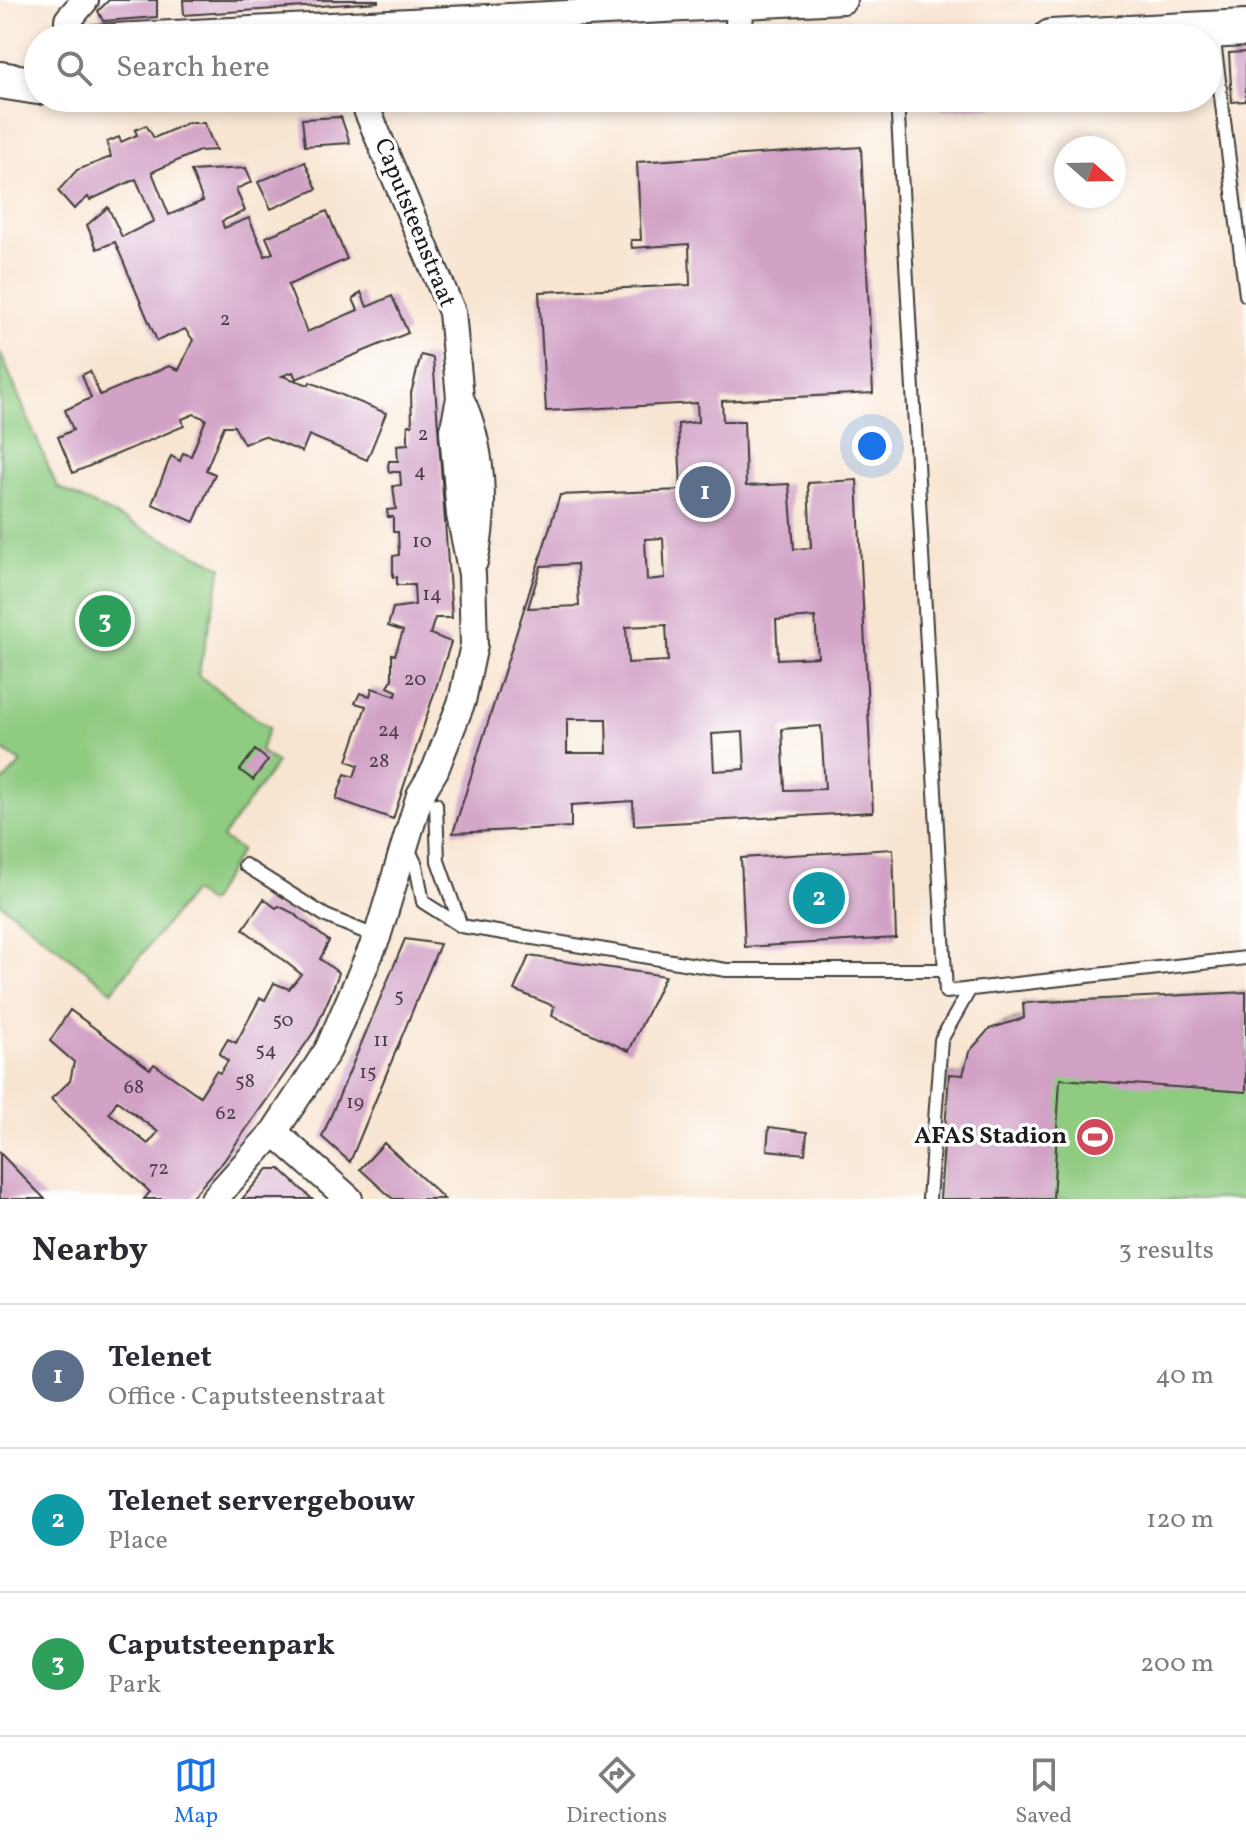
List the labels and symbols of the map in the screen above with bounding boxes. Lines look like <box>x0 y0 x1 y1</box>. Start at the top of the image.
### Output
street label: Caputsteenstraat <box>365 133 463 313</box>
north arrow <box>1054 136 1126 208</box>
house number: 2 <box>220 306 230 334</box>
house number: 2 <box>418 421 428 449</box>
your location <box>852 426 892 466</box>
house number: 4 <box>414 458 426 486</box>
pin: 1 <box>679 462 731 522</box>
house number: 10 <box>412 528 432 556</box>
house number: 14 <box>422 581 442 609</box>
pin: 3 <box>79 591 131 651</box>
house number: 20 <box>404 666 426 694</box>
house number: 24 <box>378 717 400 745</box>
house number: 28 <box>369 748 389 776</box>
pin: 2 <box>793 868 845 928</box>
house number: 5 <box>394 983 404 1011</box>
house number: 50 <box>272 1007 294 1035</box>
house number: 11 <box>373 1027 389 1055</box>
house number: 54 <box>255 1037 277 1065</box>
house number: 15 <box>359 1059 377 1087</box>
house number: 58 <box>235 1068 255 1096</box>
house number: 68 <box>124 1074 144 1102</box>
house number: 19 <box>346 1089 364 1117</box>
house number: 62 <box>216 1100 236 1128</box>
sports icon: AFAS Stadion <box>1074 1116 1116 1158</box>
place label: AFAS Stadion <box>914 1120 1067 1154</box>
house number: 72 <box>149 1155 169 1183</box>

